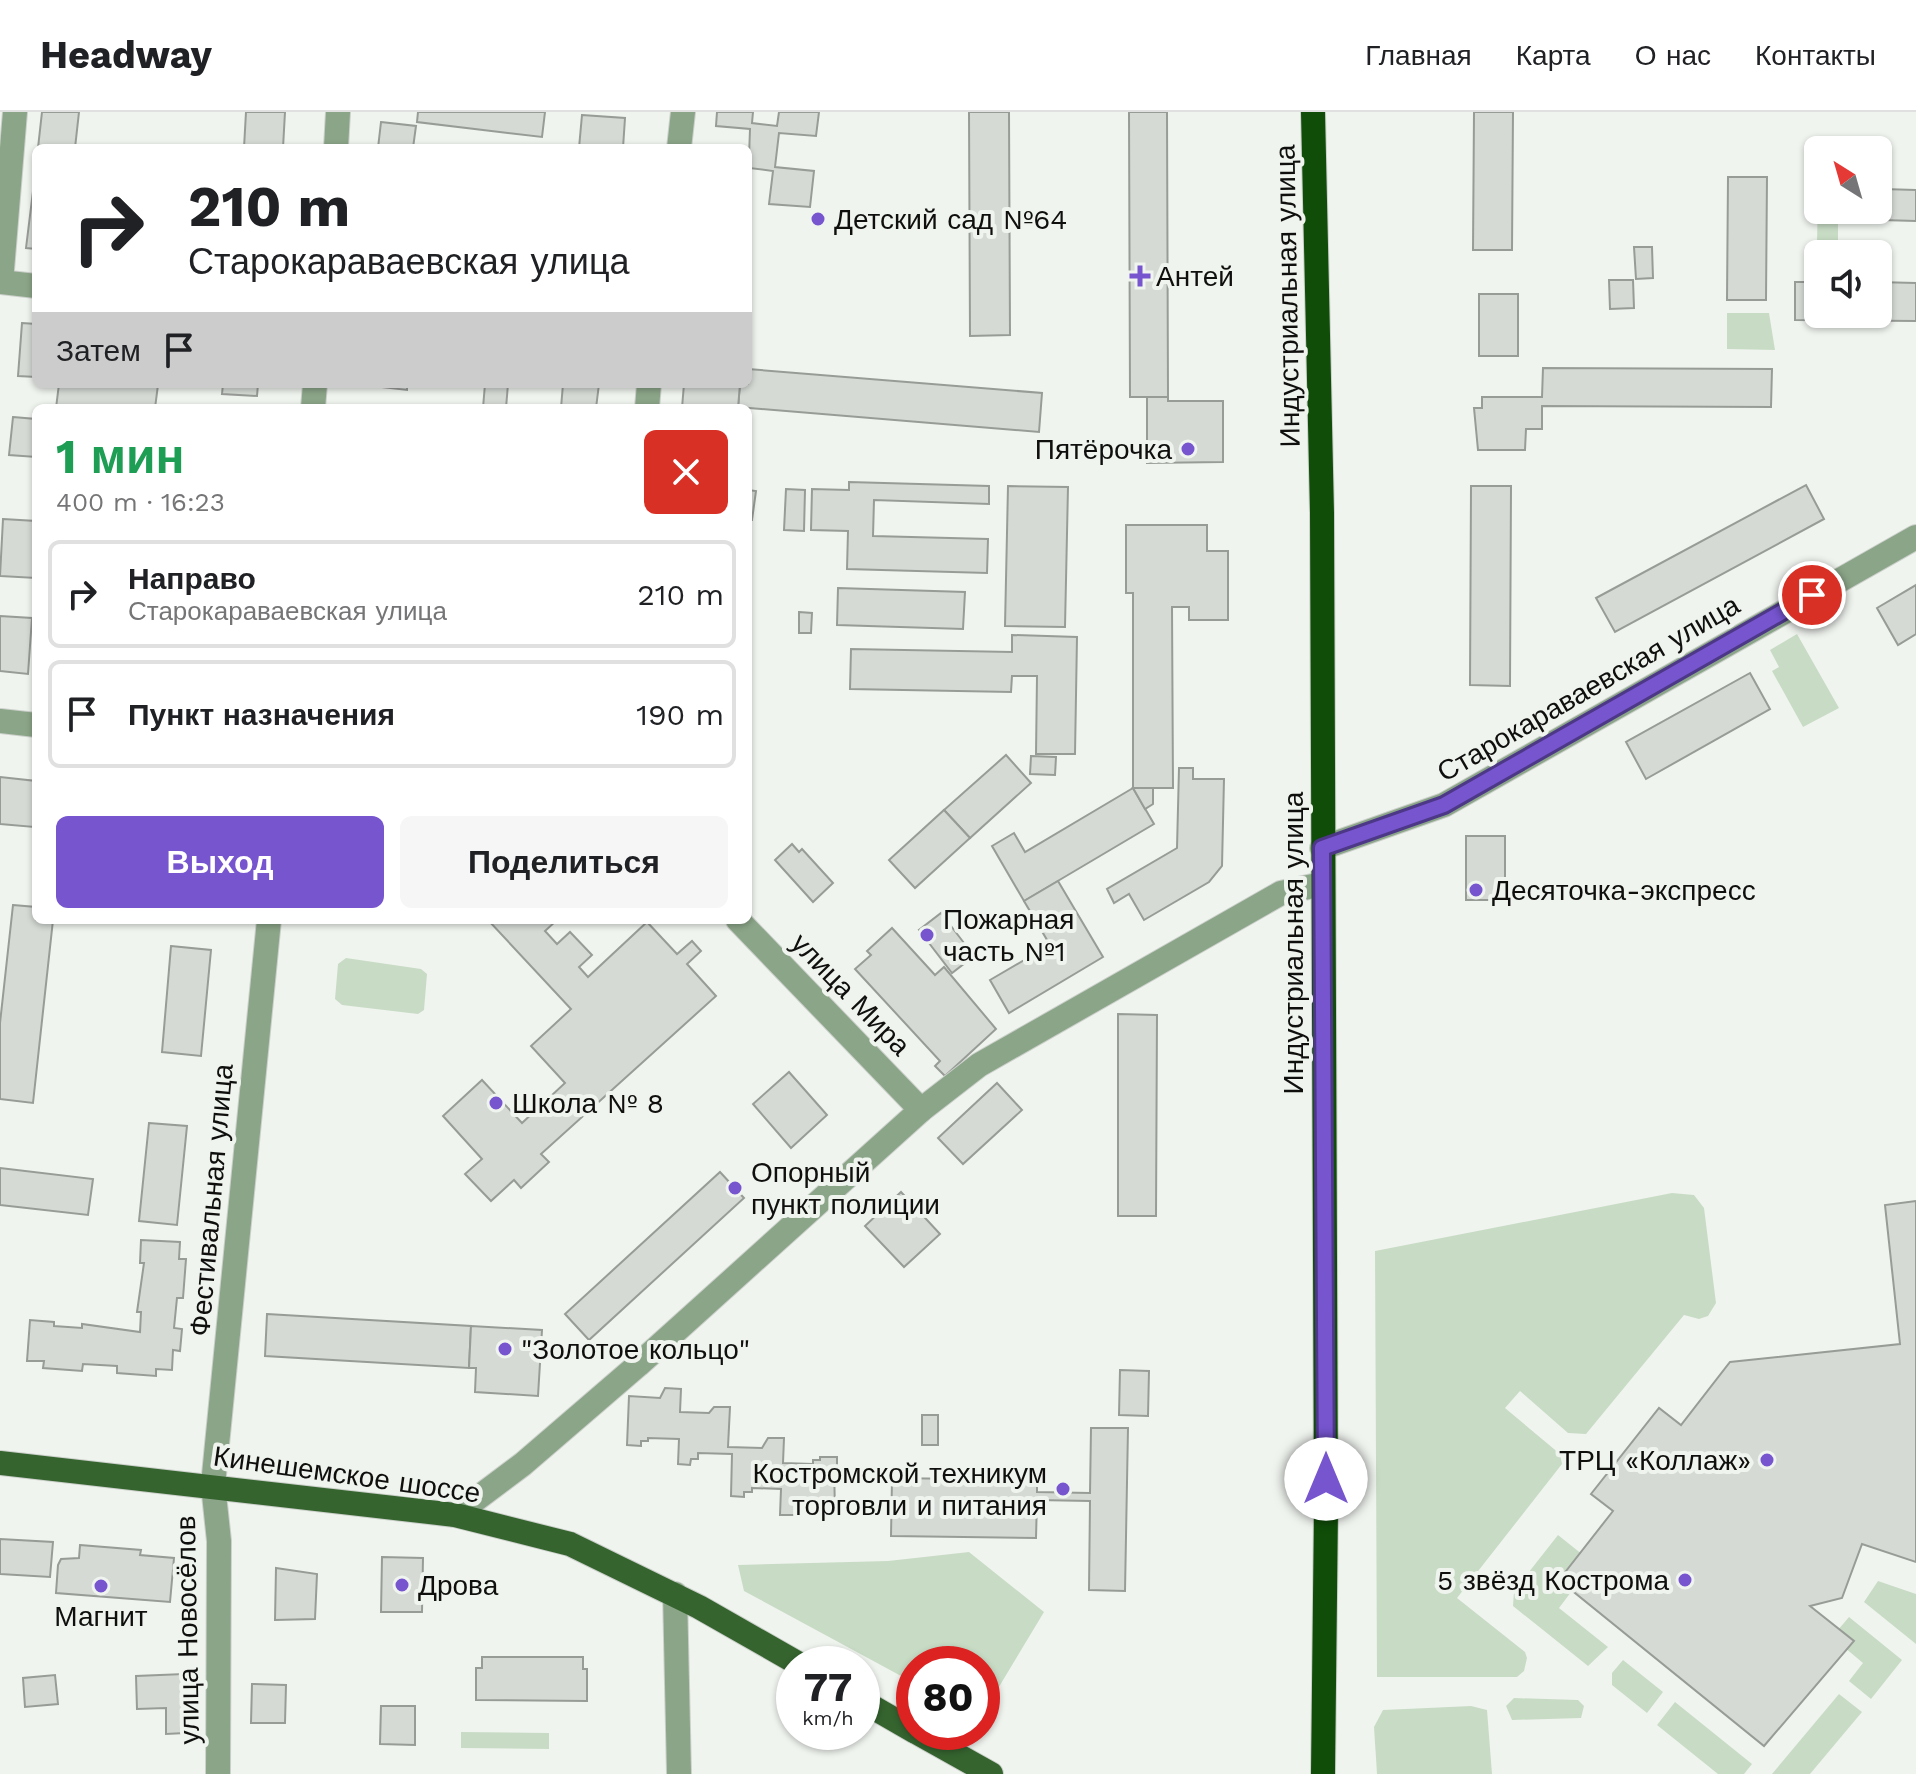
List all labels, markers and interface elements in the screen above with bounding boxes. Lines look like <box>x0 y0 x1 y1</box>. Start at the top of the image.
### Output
text: Headway <box>40 33 212 77</box>
text: Главная <box>1365 39 1472 72</box>
text: Карта <box>1516 39 1591 72</box>
text: О нас <box>1635 39 1711 72</box>
text: Контакты <box>1755 39 1876 72</box>
north arrow <box>1804 136 1892 224</box>
map controls <box>1804 136 1892 328</box>
street label: Индустриальная улица <box>1268 144 1307 448</box>
text: 210 m <box>188 174 350 240</box>
icon: right <box>56 176 160 280</box>
place label: Детский сад №64 <box>834 203 1067 236</box>
marker: Детский сад №64 <box>809 210 827 228</box>
button: sound <box>1804 240 1892 328</box>
text: Старокараваевская улица <box>188 241 630 283</box>
place label: Антей <box>1156 260 1234 293</box>
marker: Антей <box>1131 267 1149 285</box>
icon: arrive <box>157 328 201 372</box>
text: Затем <box>56 333 141 368</box>
text: 1 мин <box>56 428 184 485</box>
button: close <box>644 430 728 514</box>
place label: Пятёрочка <box>1035 433 1172 466</box>
marker: Пятёрочка <box>1179 440 1197 458</box>
text: 400 m · 16:23 <box>56 487 225 517</box>
text: Направо <box>128 561 256 596</box>
pin <box>1778 561 1846 629</box>
icon: right <box>60 572 104 616</box>
icon: arrive <box>1790 573 1834 617</box>
text: 210 m <box>637 577 724 612</box>
street label: Старокараваевская улица <box>1431 588 1746 789</box>
text: Старокараваевская улица <box>128 596 447 626</box>
icon: arrive <box>60 692 104 736</box>
text: Пункт назначения <box>128 697 395 732</box>
text: 190 m <box>636 697 724 732</box>
street label: Индустриальная улица <box>1277 791 1310 1094</box>
button: Выход <box>56 816 384 908</box>
button: Поделиться <box>400 816 728 908</box>
place label: Десяточка-экспресс <box>1492 874 1756 907</box>
marker: Десяточка-экспресс <box>1467 881 1485 899</box>
place label: Пожарная часть №1 <box>943 903 1074 968</box>
marker: Пожарная часть №1 <box>918 926 936 944</box>
street label: улица Мира <box>784 927 917 1062</box>
street label: Фестивальная улица <box>183 1062 240 1338</box>
place label: Школа № 8 <box>512 1087 664 1120</box>
marker: Школа № 8 <box>487 1094 505 1112</box>
place label: Опорный пункт полиции <box>751 1156 940 1221</box>
marker: Опорный пункт полиции <box>726 1179 744 1197</box>
place label: "Золотое кольцо" <box>521 1333 750 1366</box>
marker: "Золотое кольцо" <box>496 1340 514 1358</box>
position arrow <box>1284 1437 1368 1521</box>
street label: Кинешемское шоссе <box>211 1439 482 1510</box>
place label: ТРЦ «Коллаж» <box>1559 1444 1751 1477</box>
marker: ТРЦ «Коллаж» <box>1758 1451 1776 1469</box>
place label: Костромской техникум торговли и питания <box>753 1457 1047 1522</box>
marker: Костромской техникум торговли и питания <box>1054 1480 1072 1498</box>
street label: улица Новосёлов <box>169 1515 206 1745</box>
place label: 5 звёзд Кострома <box>1437 1564 1669 1597</box>
place label: Дрова <box>418 1569 499 1602</box>
marker: 5 звёзд Кострома <box>1676 1571 1694 1589</box>
marker: Дрова <box>393 1576 411 1594</box>
marker: Магнит <box>92 1577 110 1595</box>
place label: Магнит <box>54 1600 148 1633</box>
speed limit sign: 80 <box>896 1646 1000 1750</box>
text: 77 <box>804 1664 852 1711</box>
text: km/h <box>802 1706 854 1730</box>

